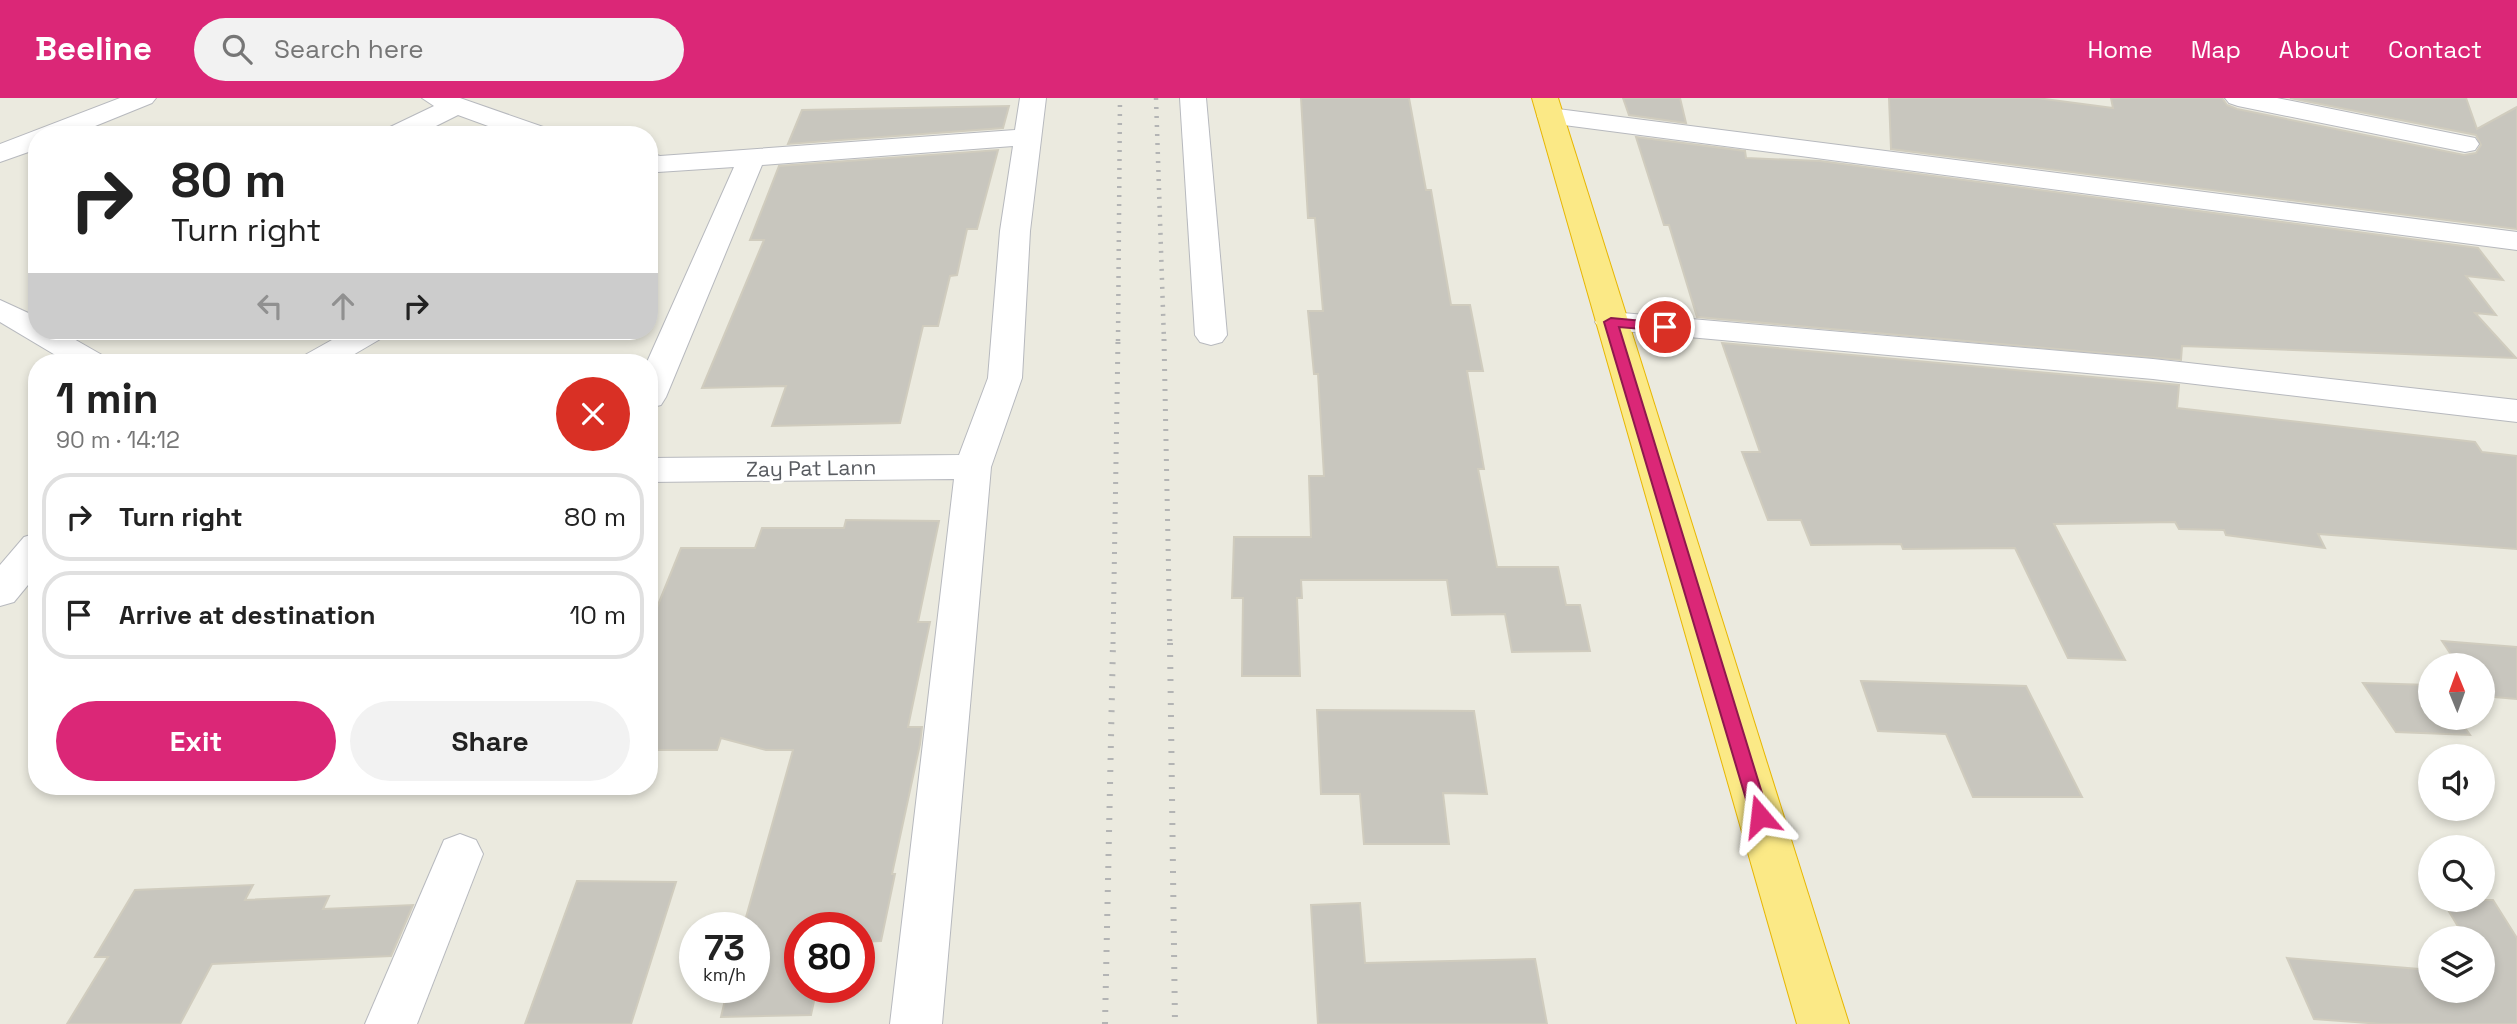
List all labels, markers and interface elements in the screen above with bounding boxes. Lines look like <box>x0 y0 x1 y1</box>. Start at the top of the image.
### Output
search box <box>194 18 684 81</box>
text: Beeline <box>35 28 152 70</box>
icon: search <box>218 30 256 68</box>
text: Search here <box>274 32 424 66</box>
text: Home <box>2087 34 2153 65</box>
text: Map <box>2191 34 2241 65</box>
text: About <box>2279 34 2350 65</box>
text: Contact <box>2388 34 2482 65</box>
text: 80 m <box>171 149 286 211</box>
icon: right <box>56 154 147 245</box>
text: Turn right <box>171 210 321 250</box>
icon: left <box>251 287 289 325</box>
icon: ahead <box>324 287 362 325</box>
icon: right <box>397 287 435 325</box>
pin <box>1635 297 1695 357</box>
icon: arrive <box>1646 308 1684 346</box>
text: 1 min <box>56 372 159 425</box>
button: close <box>556 377 630 451</box>
text: 90 m · 14:12 <box>56 425 180 455</box>
street label: Zay Pat Lann <box>746 453 876 483</box>
icon: right <box>60 498 98 536</box>
text: Turn right <box>119 500 243 534</box>
text: 80 m <box>564 500 626 534</box>
icon: arrive <box>60 596 98 634</box>
text: Arrive at destination <box>119 598 376 632</box>
text: 10 m <box>569 598 626 632</box>
north arrow <box>2418 653 2496 730</box>
map controls <box>2418 653 2495 1003</box>
button: Exit <box>56 701 336 781</box>
button: Share <box>350 701 630 781</box>
button: sound <box>2418 744 2495 821</box>
position arrow <box>1723 779 1797 853</box>
button: search <box>2418 835 2495 912</box>
speed limit sign: 80 <box>784 912 875 1003</box>
text: 73 <box>704 926 745 970</box>
button: layers <box>2418 926 2495 1003</box>
text: km/h <box>703 963 746 986</box>

